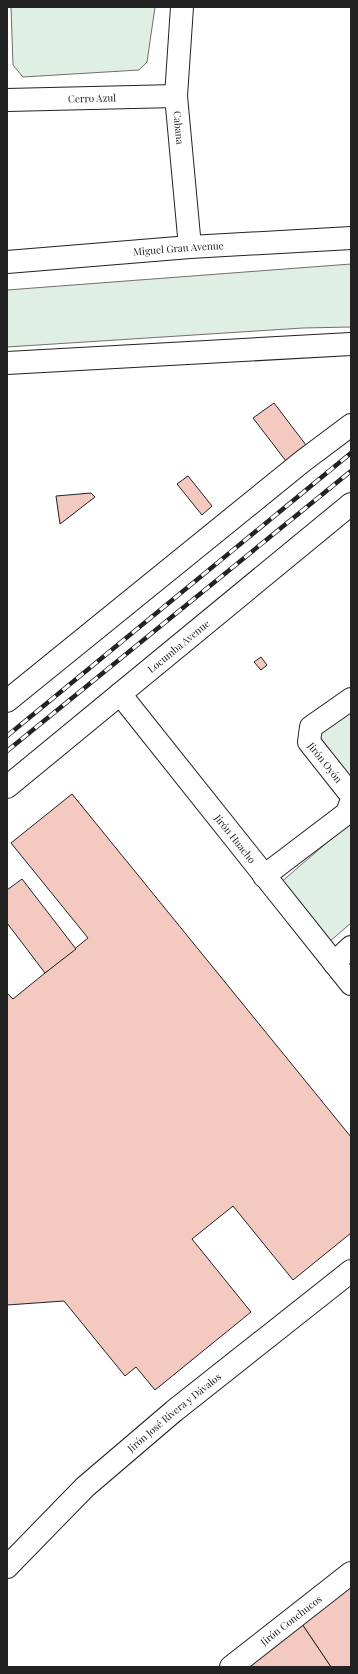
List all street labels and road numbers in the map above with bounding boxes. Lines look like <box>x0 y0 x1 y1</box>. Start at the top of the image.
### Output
street label: Cerro Azul <box>68 90 116 106</box>
street label: Cabana <box>170 110 187 145</box>
street label: Miguel Grau Avenue <box>133 238 224 259</box>
street label: Locumba Avenue <box>144 616 212 676</box>
street label: Jirón Oyón <box>304 738 346 786</box>
street label: Jirón Huacho <box>211 811 259 867</box>
street label: Jirón José Rivera y Dávalos <box>123 1369 224 1456</box>
street label: Jirón Conchucos <box>257 1592 324 1649</box>

